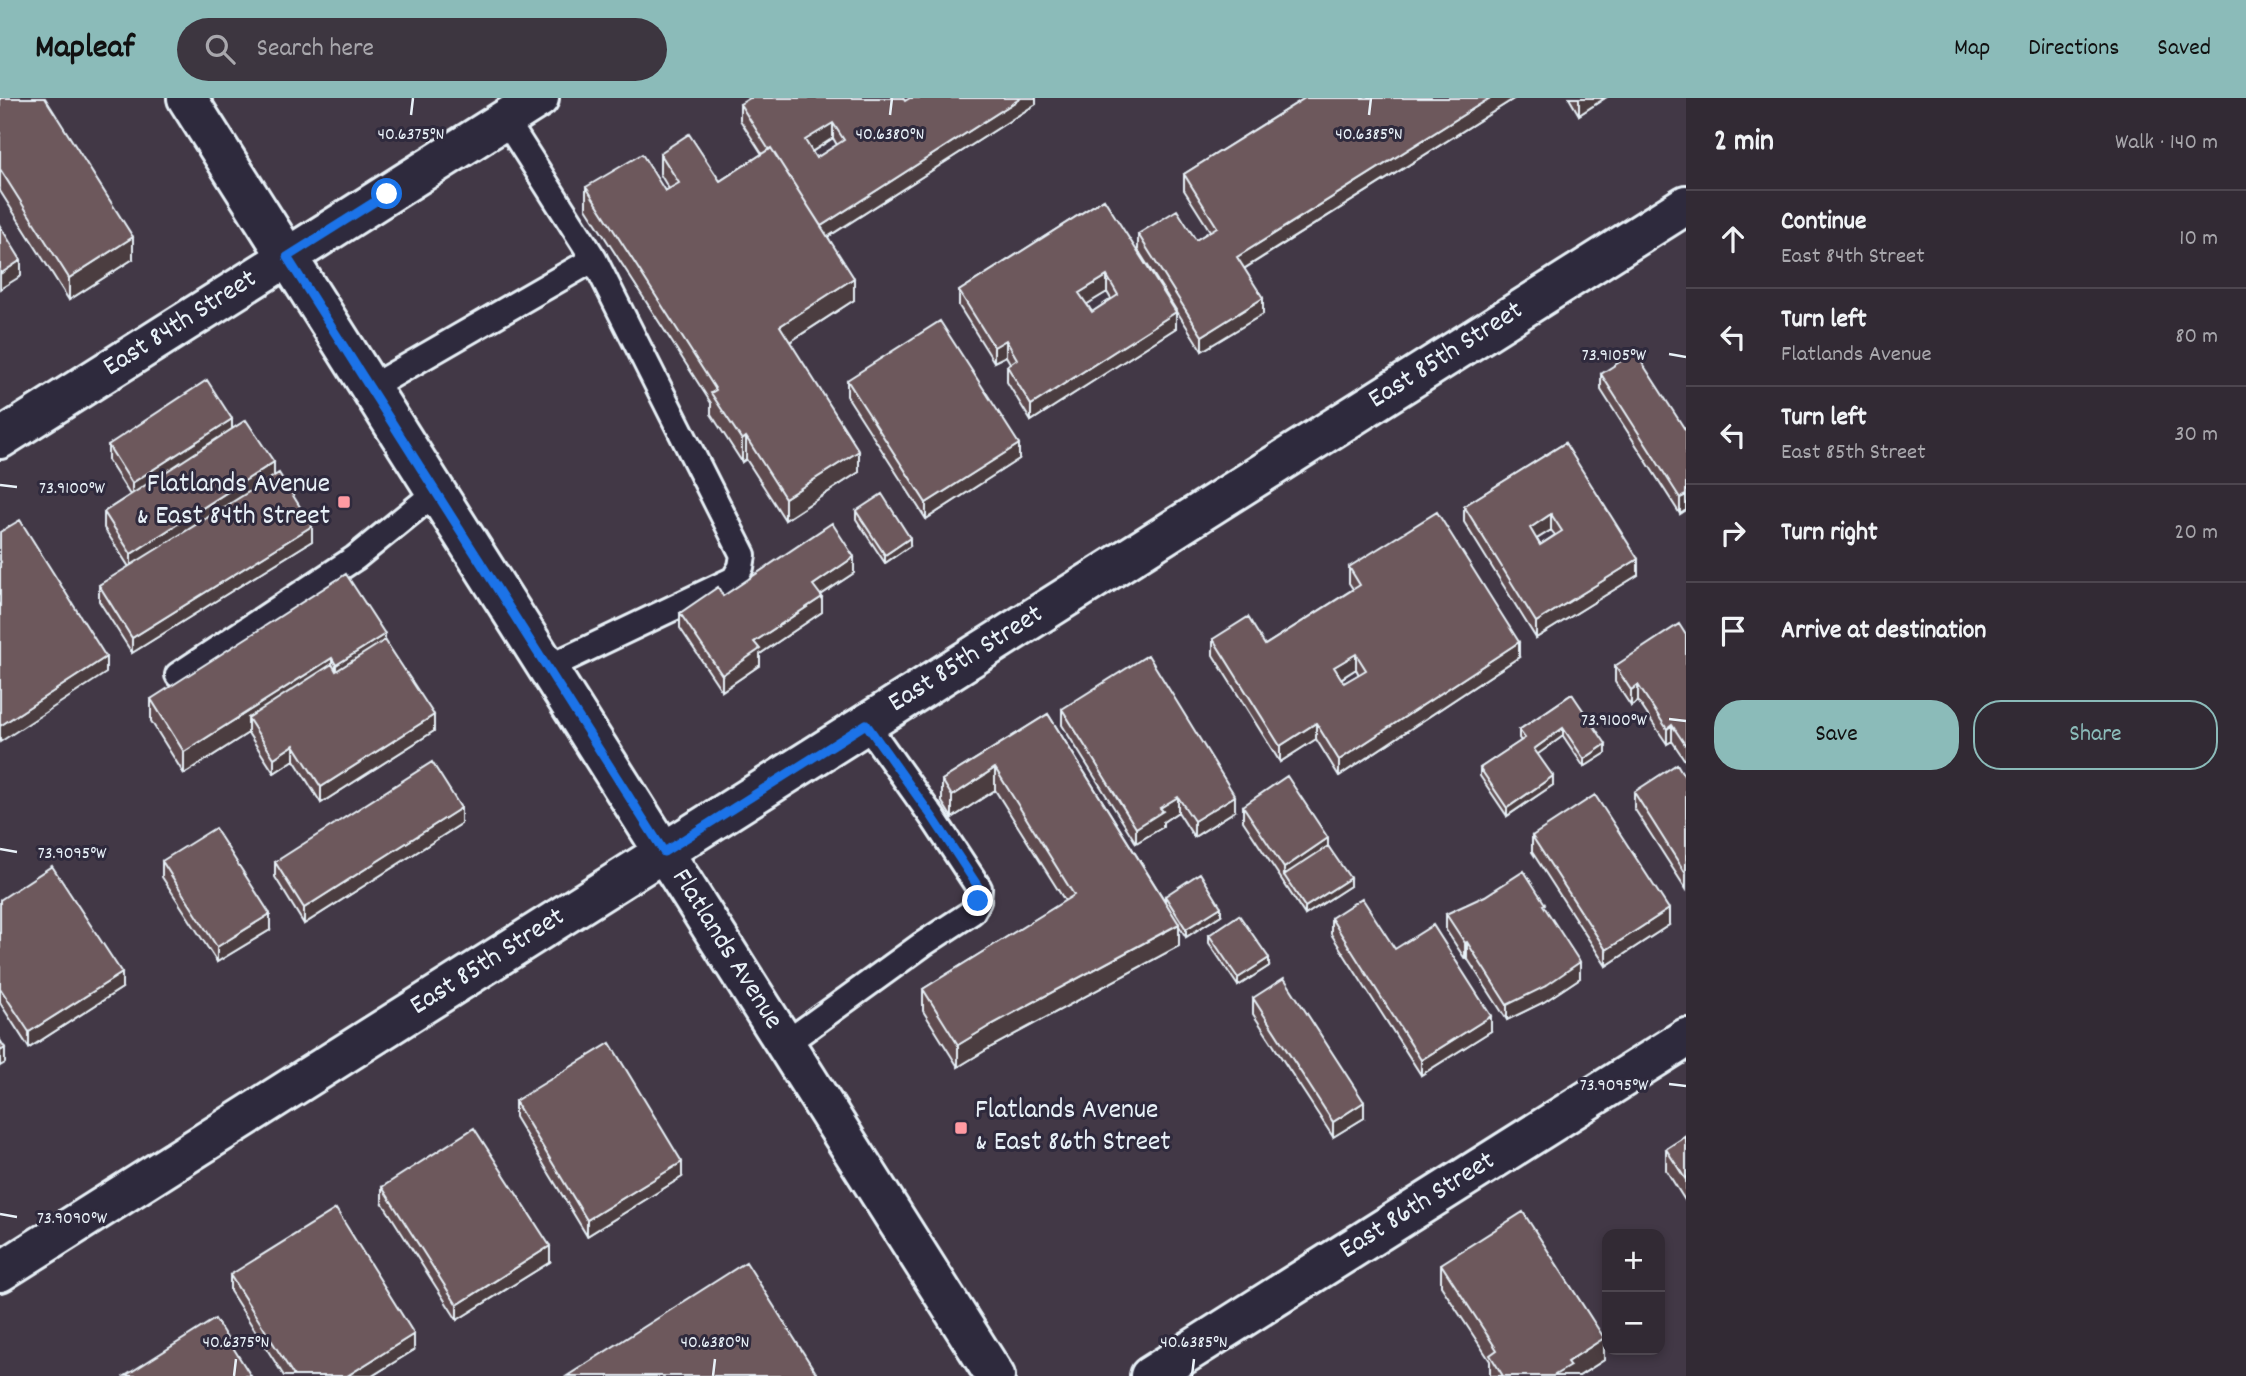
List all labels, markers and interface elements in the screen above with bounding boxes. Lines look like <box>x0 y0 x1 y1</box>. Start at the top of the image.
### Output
search box <box>177 18 667 81</box>
text: Mapleaf <box>35 26 135 73</box>
icon: search <box>201 30 239 68</box>
text: Search here <box>257 31 374 68</box>
text: Map <box>1954 32 1990 66</box>
text: Directions <box>2028 32 2119 66</box>
text: Saved <box>2157 32 2211 66</box>
text: 2 min <box>1714 122 1774 165</box>
text: 40.6375°N <box>378 123 444 148</box>
text: 40.6380°N <box>856 123 924 148</box>
text: 40.6385°N <box>1335 123 1403 148</box>
text: Walk · 140 m <box>2115 127 2218 160</box>
route start <box>371 178 402 209</box>
text: Continue <box>1781 204 1866 241</box>
icon: ahead <box>1714 220 1752 258</box>
text: 10 m <box>2179 223 2218 256</box>
text: East 84th Street <box>1781 241 1925 274</box>
street label: East 84th Street <box>96 261 265 388</box>
street label: East 85th Street <box>1361 292 1532 421</box>
text: Turn left <box>1781 302 1867 339</box>
icon: left <box>1714 318 1752 356</box>
text: 80 m <box>2175 321 2218 354</box>
text: Flatlands Avenue <box>1781 339 1932 372</box>
text: 73.9105°W <box>1582 344 1647 369</box>
text: Turn left <box>1781 400 1867 437</box>
icon: left <box>1714 416 1752 454</box>
text: 30 m <box>2174 419 2218 452</box>
text: East 85th Street <box>1781 437 1926 470</box>
place label: Flatlands Avenue & East 84th Street <box>136 466 330 538</box>
text: 73.9100°W <box>39 477 106 502</box>
marker: Flatlands Avenue & East 84th Street <box>336 494 352 510</box>
icon: right <box>1714 514 1752 552</box>
text: Turn right <box>1781 515 1878 552</box>
text: 20 m <box>2174 517 2218 550</box>
street label: East 85th Street <box>881 596 1052 724</box>
icon: arrive <box>1714 612 1752 650</box>
text: Arrive at destination <box>1781 613 1986 650</box>
button: Save <box>1714 700 1959 770</box>
button: Share <box>1973 700 2218 770</box>
text: 73.9100°W <box>1581 709 1648 734</box>
text: 73.9095°W <box>38 842 107 867</box>
street label: Flatlands Avenue <box>660 862 792 1038</box>
route end <box>962 885 993 916</box>
street label: East 85th Street <box>403 899 574 1027</box>
text: 73.9095°W <box>1580 1074 1649 1099</box>
place label: Flatlands Avenue & East 86th Street <box>975 1092 1171 1164</box>
marker: Flatlands Avenue & East 86th Street <box>953 1120 969 1136</box>
street label: East 86th Street <box>1333 1143 1504 1271</box>
text: 73.9090°W <box>37 1207 108 1232</box>
map controls <box>1602 1229 1665 1355</box>
button: + <box>1602 1229 1665 1292</box>
button: − <box>1602 1292 1665 1355</box>
text: 40.6375°N <box>203 1331 269 1356</box>
text: 40.6380°N <box>681 1331 749 1356</box>
text: 40.6385°N <box>1160 1331 1228 1356</box>

